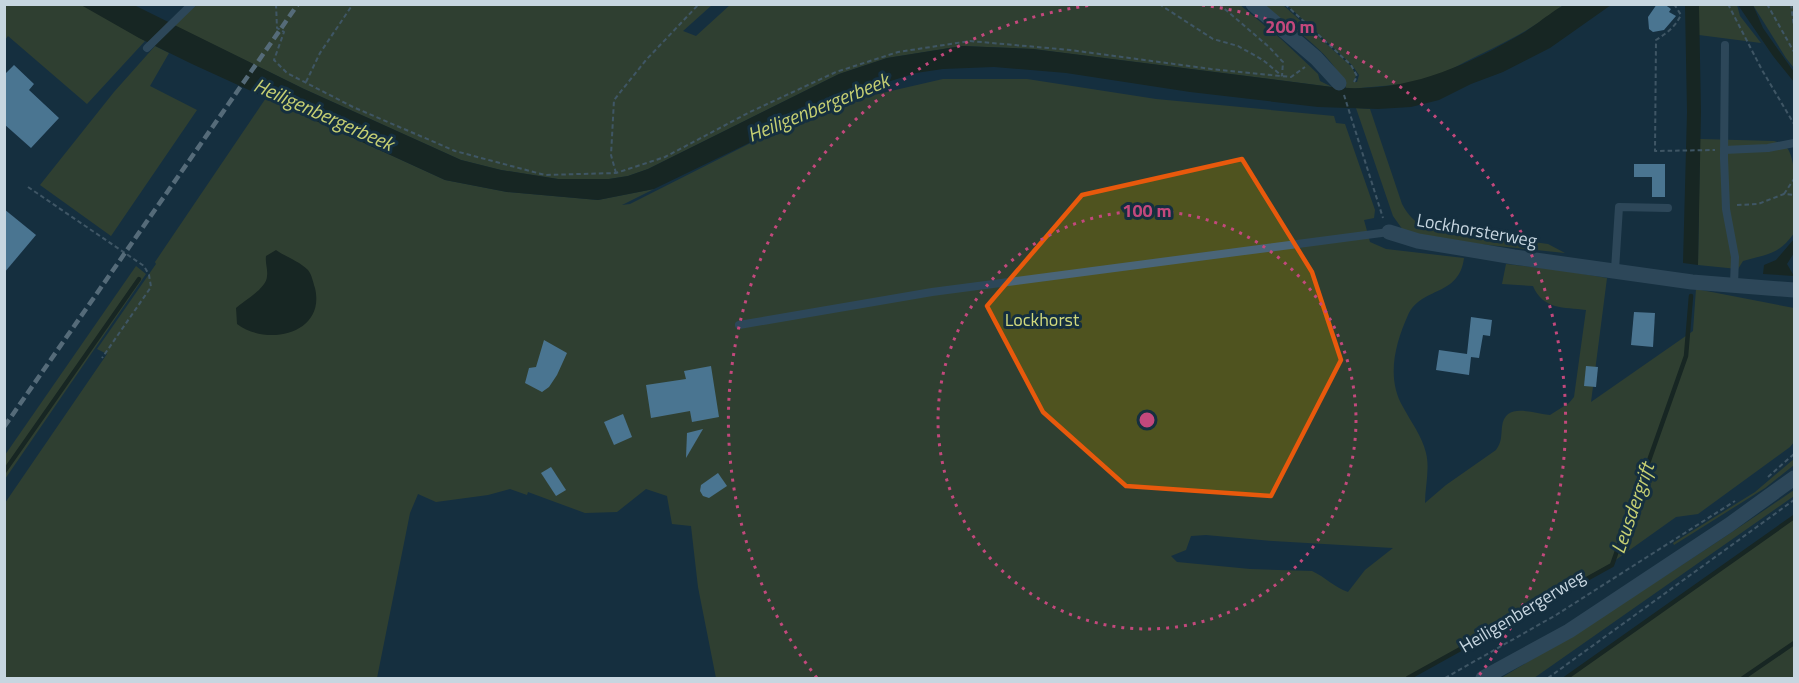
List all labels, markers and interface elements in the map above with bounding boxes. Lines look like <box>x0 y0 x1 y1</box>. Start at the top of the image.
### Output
text: 200 m <box>1265 13 1315 40</box>
water label: Heiligenbergerbeek <box>742 64 896 150</box>
water label: Heiligenbergerbeek <box>249 69 401 160</box>
text: 100 m <box>1122 197 1172 224</box>
street label: Lockhorsterweg <box>1415 206 1539 254</box>
park label: Lockhorst <box>1005 306 1080 333</box>
centre of rings <box>1137 410 1157 430</box>
water label: Leusdergrift <box>1602 456 1663 557</box>
street label: Heiligenbergerweg <box>1454 563 1590 659</box>

